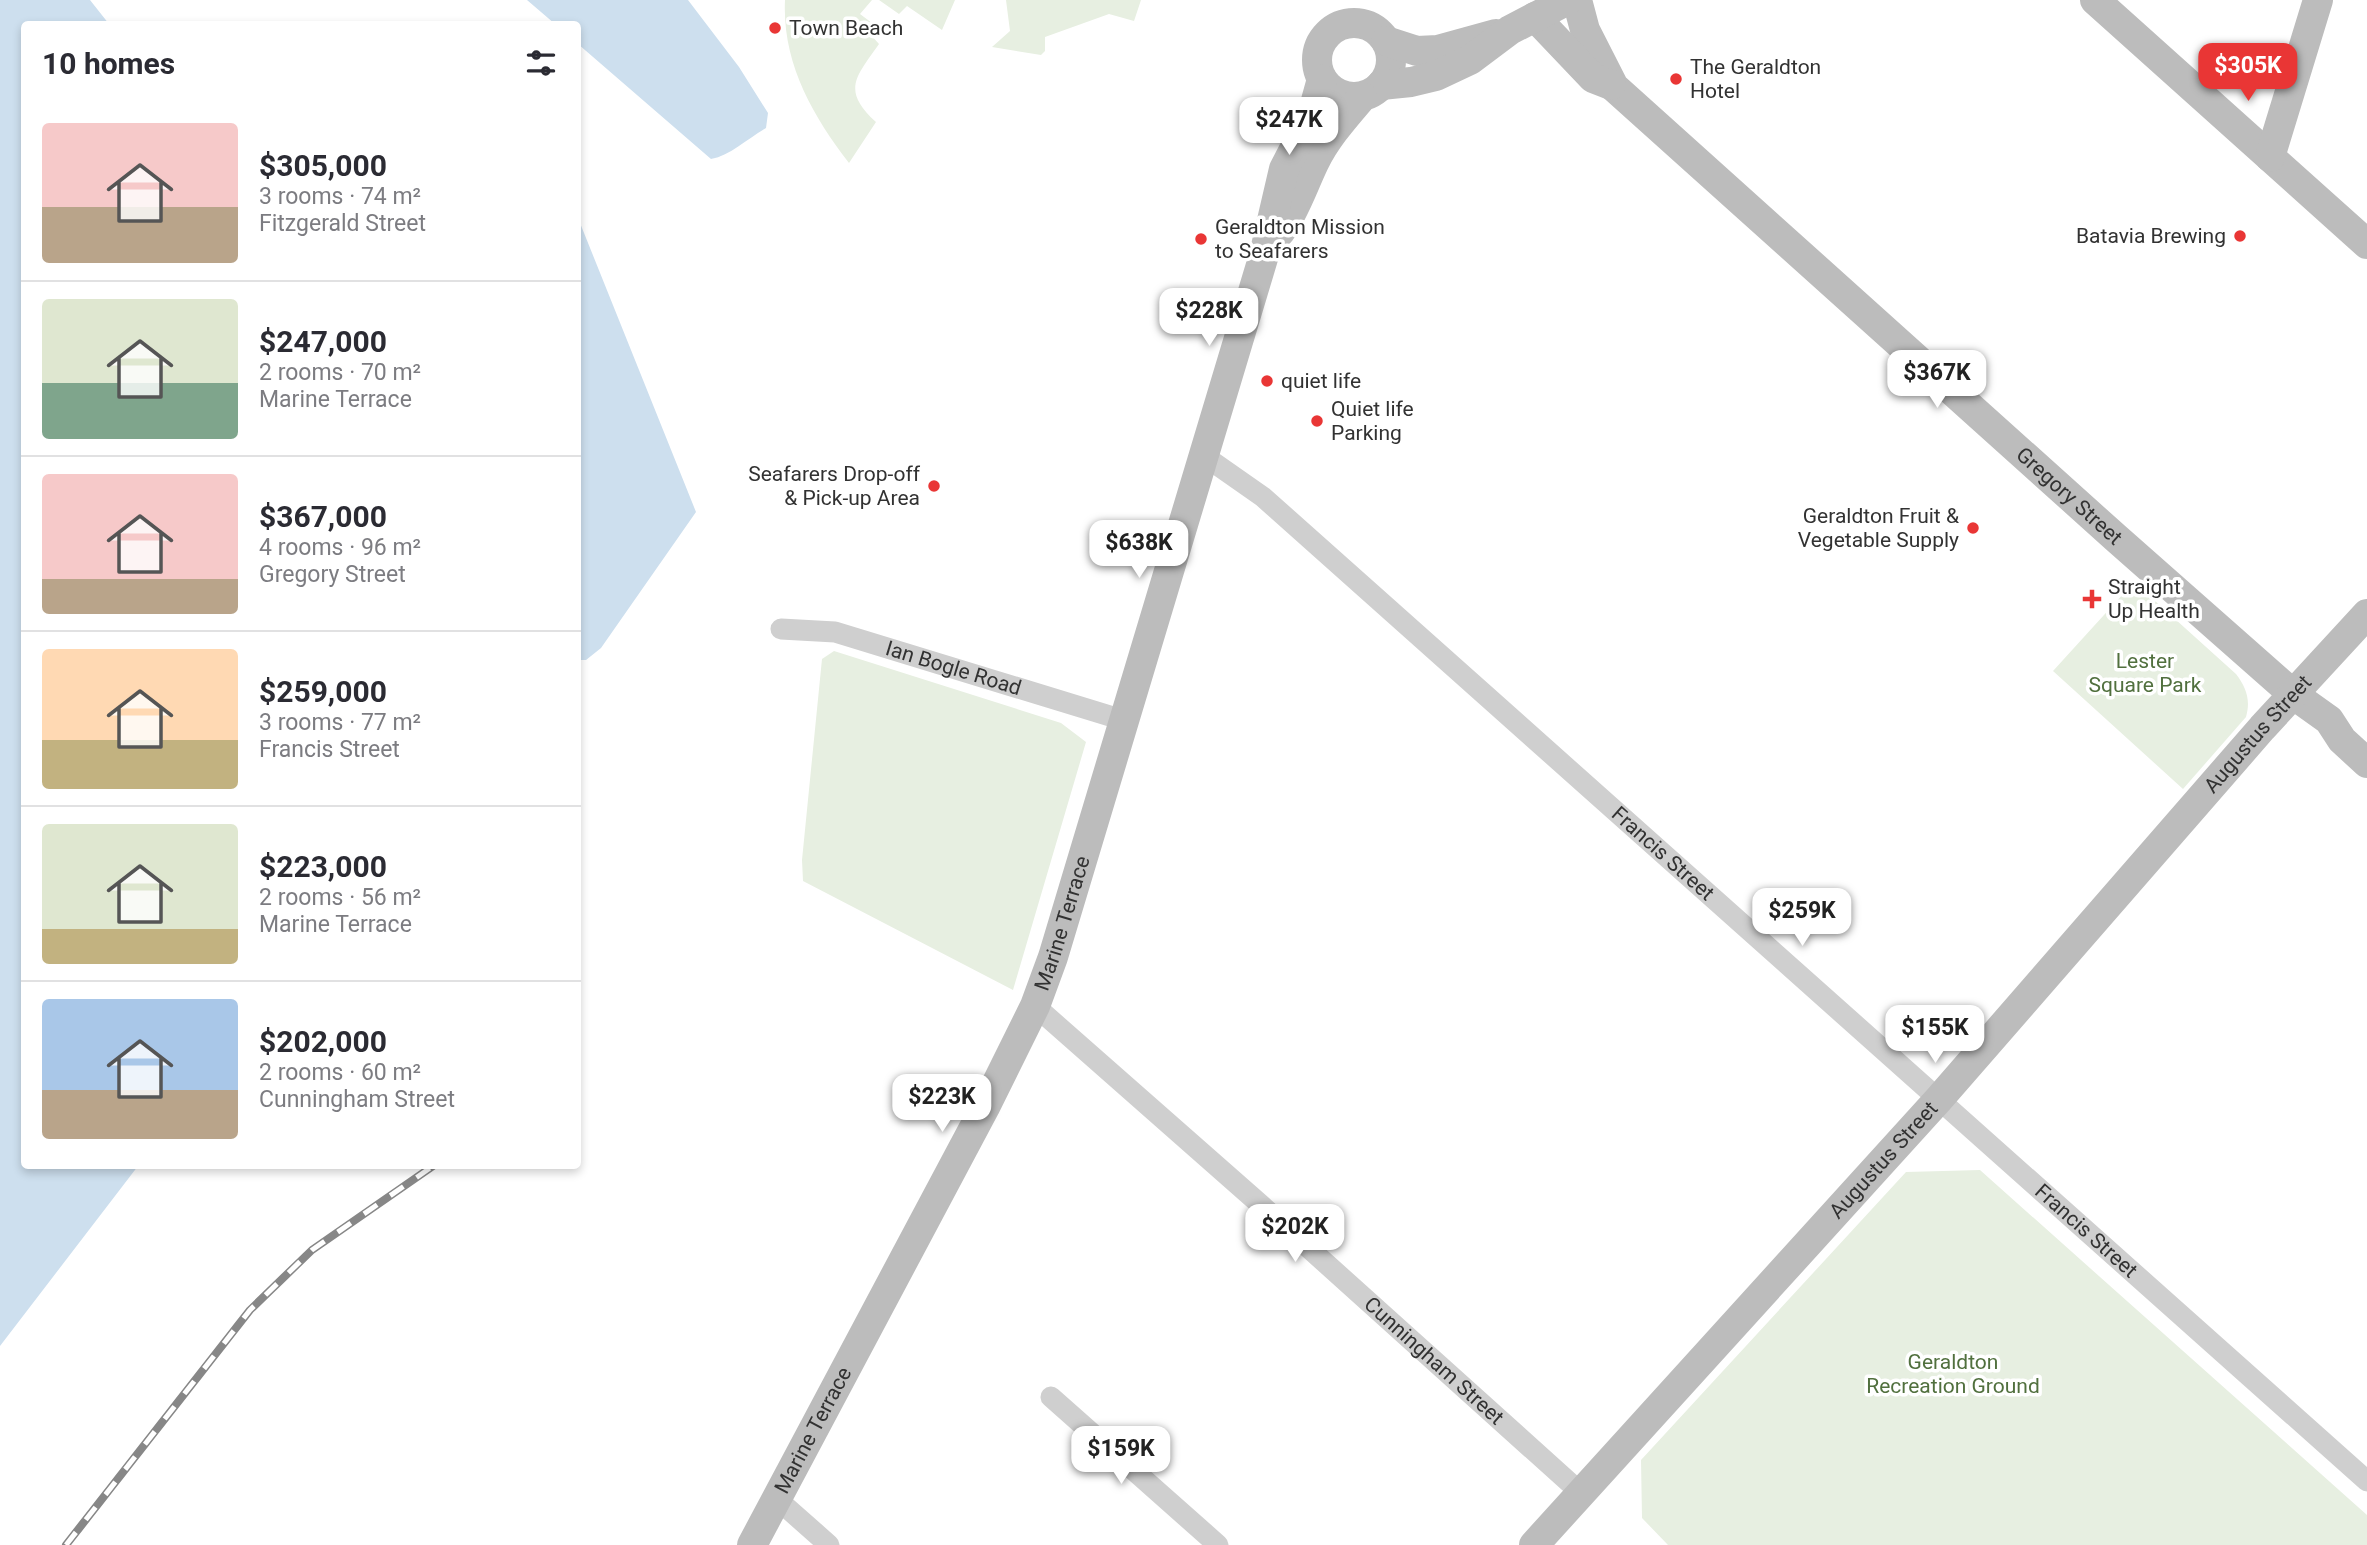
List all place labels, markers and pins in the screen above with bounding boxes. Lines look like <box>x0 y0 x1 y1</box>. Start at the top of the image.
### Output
place label: Town Beach <box>789 16 903 40</box>
marker: Town Beach <box>767 20 783 36</box>
pin: $305K <box>2199 43 2297 103</box>
place label: The Geraldton Hotel <box>1690 55 1821 103</box>
marker: The Geraldton Hotel <box>1668 71 1684 87</box>
pin: $247K <box>1240 97 1338 157</box>
place label: Geraldton Mission to Seafarers <box>1215 215 1385 263</box>
place label: Batavia Brewing <box>2076 224 2226 248</box>
marker: Batavia Brewing <box>2232 228 2248 244</box>
marker: Geraldton Mission to Seafarers <box>1193 231 1209 247</box>
pin: $228K <box>1160 288 1258 348</box>
pin: $367K <box>1888 350 1986 410</box>
place label: quiet life <box>1281 369 1361 393</box>
marker: quiet life <box>1259 373 1275 389</box>
place label: Quiet life Parking <box>1331 397 1414 445</box>
marker: Quiet life Parking <box>1309 413 1325 429</box>
place label: Seafarers Drop-off & Pick-up Area <box>748 462 921 510</box>
marker: Seafarers Drop-off & Pick-up Area <box>926 478 942 494</box>
place label: Geraldton Fruit & Vegetable Supply <box>1798 504 1959 552</box>
pin: $638K <box>1090 520 1188 580</box>
marker: Geraldton Fruit & Vegetable Supply <box>1965 520 1981 536</box>
place label: Straight Up Health <box>2108 575 2200 623</box>
marker: Straight Up Health <box>2082 589 2102 609</box>
pin: $259K <box>1753 888 1851 948</box>
pin: $155K <box>1886 1006 1984 1065</box>
pin: $223K <box>893 1074 991 1134</box>
pin: $202K <box>1246 1204 1344 1264</box>
pin: $159K <box>1072 1426 1170 1486</box>

